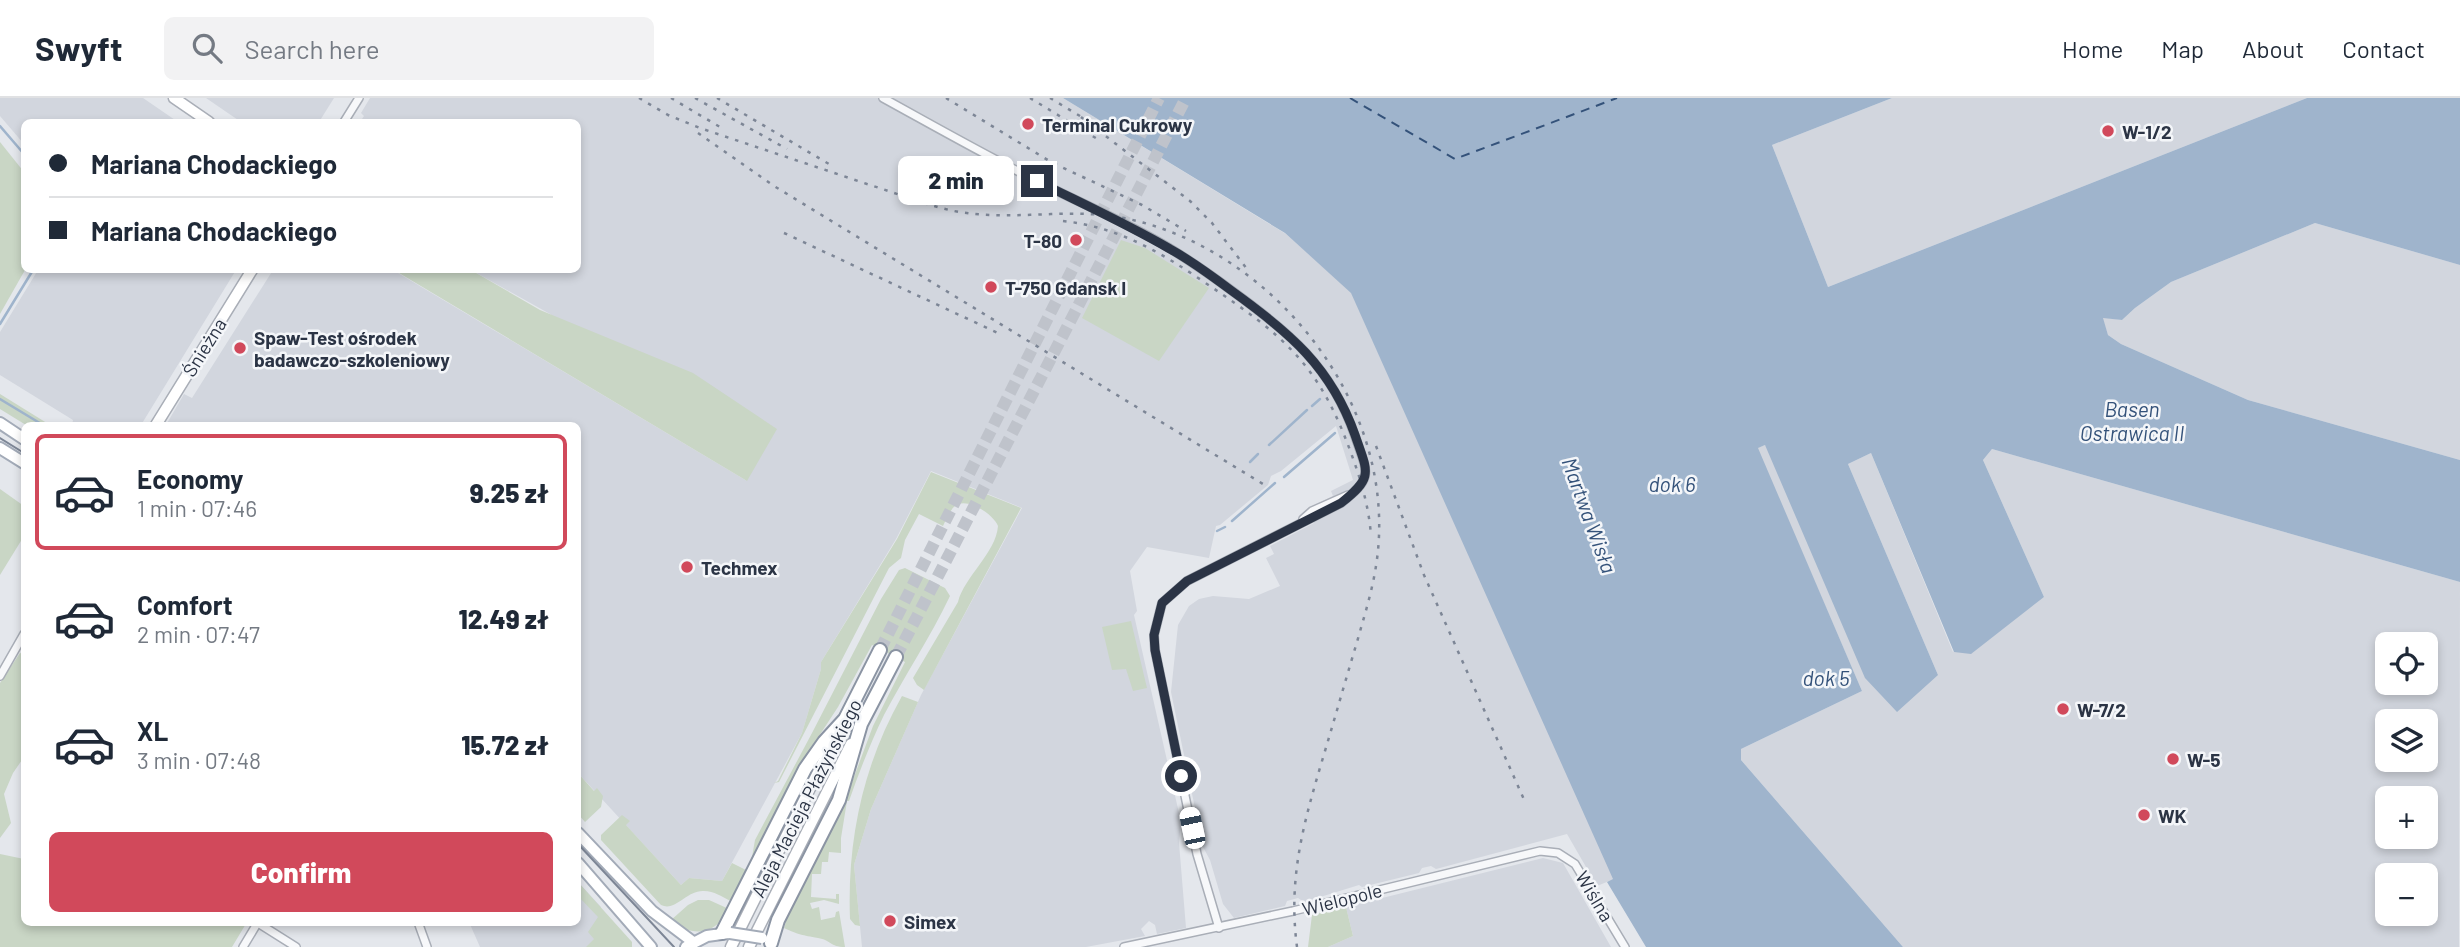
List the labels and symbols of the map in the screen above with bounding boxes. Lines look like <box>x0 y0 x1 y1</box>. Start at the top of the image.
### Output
place label: Terminal Cukrowy <box>1042 113 1193 136</box>
marker: Terminal Cukrowy <box>1020 116 1036 132</box>
place label: W-1/2 <box>2122 120 2172 143</box>
marker: W-1/2 <box>2100 123 2116 139</box>
callout: 2 min <box>897 156 1012 206</box>
route end <box>1021 165 1053 197</box>
place label: T-80 <box>1024 229 1062 252</box>
marker: T-80 <box>1068 232 1084 248</box>
place label: T-750 Gdansk I <box>1005 276 1126 299</box>
marker: T-750 Gdansk I <box>983 279 999 295</box>
street label: Śnieżna <box>177 313 231 381</box>
place label: Spaw-Test ośrodek badawczo-szkoleniowy <box>254 326 450 371</box>
marker: Spaw-Test ośrodek badawczo-szkoleniowy <box>232 340 248 356</box>
water label: Basen Ostrawica II <box>2080 396 2184 445</box>
water label: Martwa Wisła <box>1558 454 1622 576</box>
water label: dok 6 <box>1649 471 1696 496</box>
place label: Techmex <box>701 556 777 579</box>
marker: Techmex <box>679 559 695 575</box>
water label: dok 5 <box>1803 665 1850 690</box>
street label: Aleja Macieja Płażyńskiego <box>746 695 866 901</box>
place label: W-7/2 <box>2077 698 2126 721</box>
marker: W-7/2 <box>2055 701 2071 717</box>
place label: W-5 <box>2187 748 2221 771</box>
marker: W-5 <box>2165 751 2181 767</box>
route start <box>1165 760 1197 792</box>
place label: WK <box>2158 804 2186 827</box>
car <box>1178 805 1207 851</box>
marker: WK <box>2136 807 2152 823</box>
street label: Wiślna <box>1571 866 1619 926</box>
street label: Wielopole <box>1300 878 1384 920</box>
place label: Simex <box>904 910 956 933</box>
marker: Simex <box>882 913 898 929</box>

